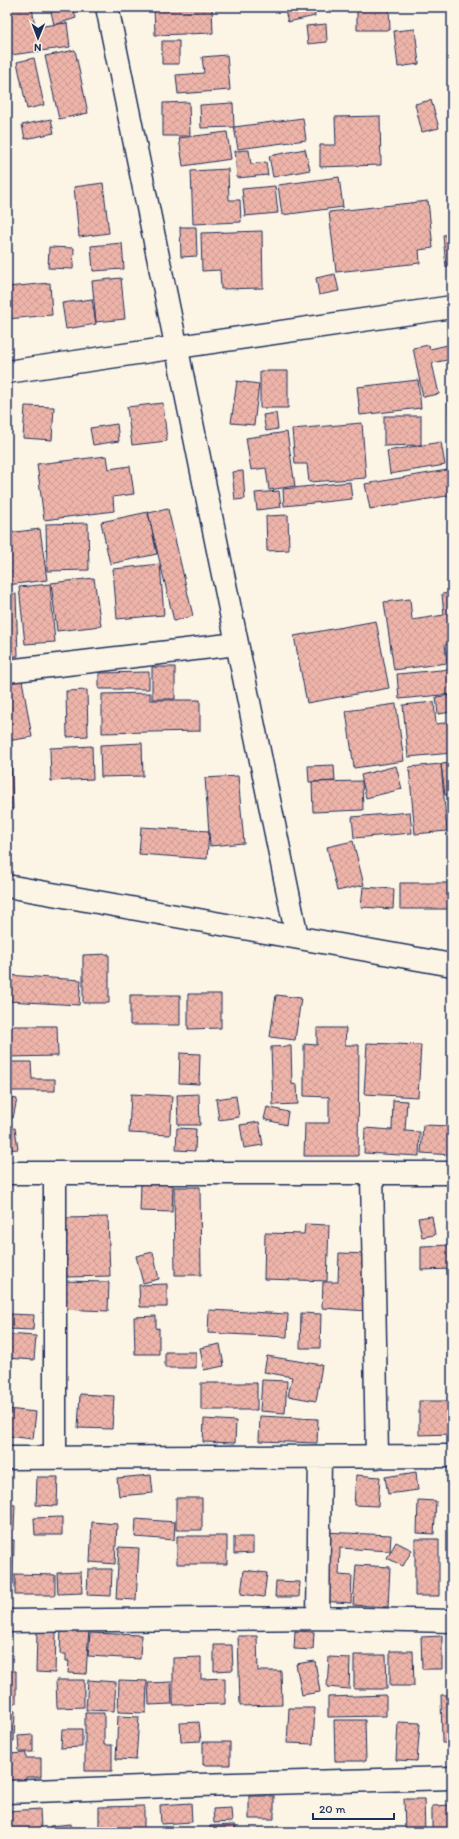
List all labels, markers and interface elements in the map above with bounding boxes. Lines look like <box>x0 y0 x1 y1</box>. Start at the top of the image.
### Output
north arrow <box>18 18 58 58</box>
text: N <box>34 41 42 54</box>
scale bar <box>313 1795 394 1821</box>
text: 20 m <box>319 1802 346 1816</box>

